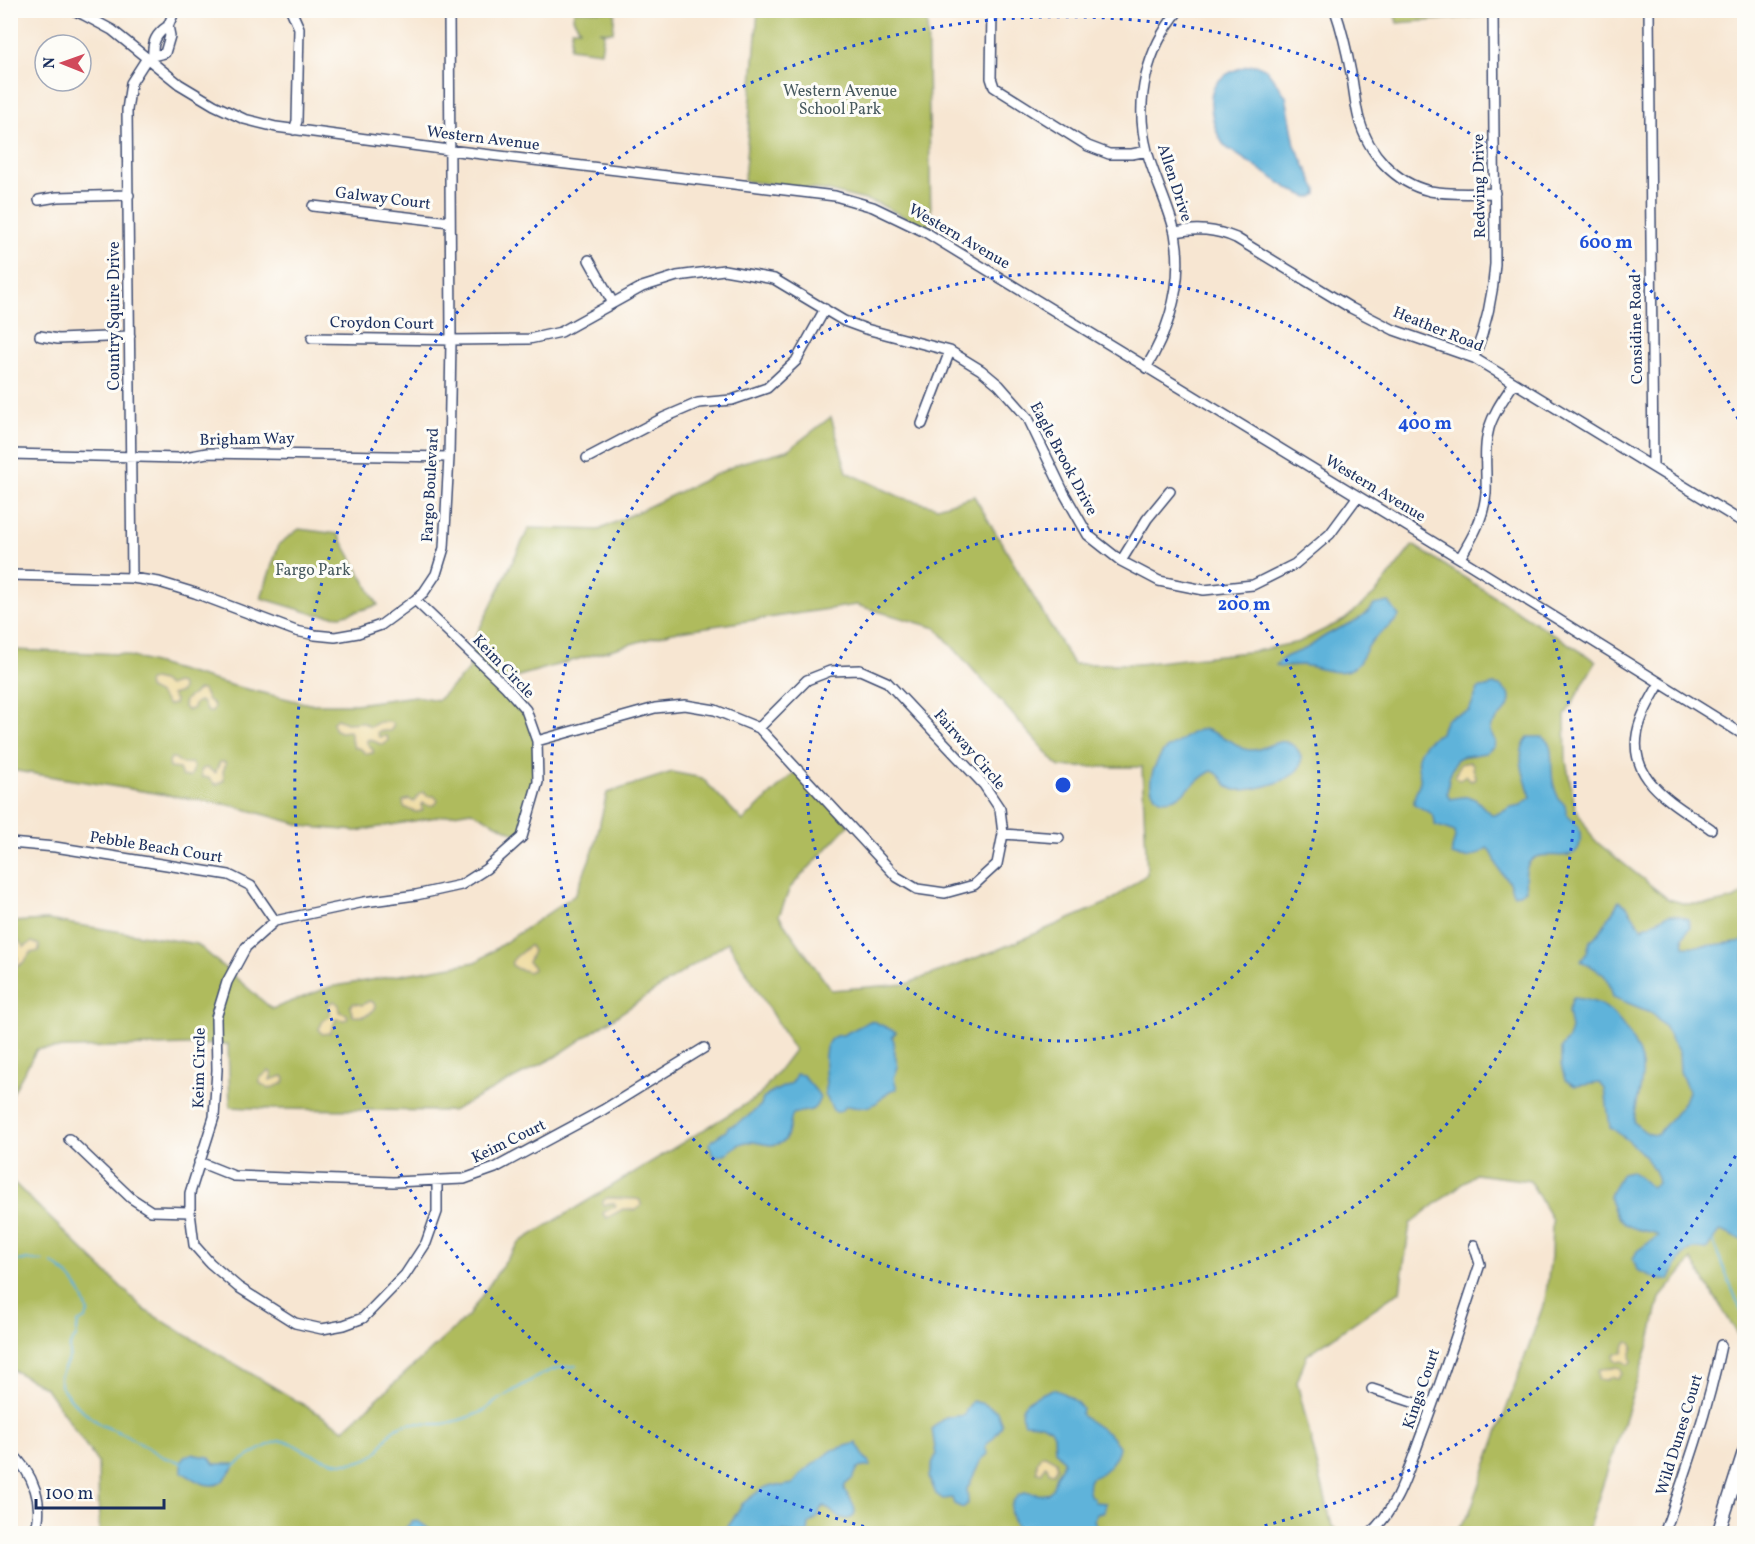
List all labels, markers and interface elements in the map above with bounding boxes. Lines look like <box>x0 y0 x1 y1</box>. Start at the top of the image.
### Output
north arrow <box>33 33 93 93</box>
text: N <box>39 56 61 69</box>
park label: Western Avenue School Park <box>783 81 897 121</box>
street label: Western Avenue <box>425 121 541 157</box>
street label: Redwing Drive <box>1468 134 1492 238</box>
street label: Allen Drive <box>1151 141 1197 225</box>
street label: Galway Court <box>334 182 432 216</box>
street label: Western Avenue <box>904 199 1014 275</box>
text: 600 m <box>1579 231 1633 256</box>
street label: Country Squire Drive <box>104 241 126 391</box>
street label: Considine Road <box>1625 274 1649 384</box>
street label: Heather Road <box>1389 302 1487 358</box>
street label: Croydon Court <box>330 312 435 336</box>
street label: Eagle Brook Drive <box>1024 398 1102 520</box>
text: 400 m <box>1398 412 1452 437</box>
street label: Fargo Boulevard <box>417 427 445 543</box>
street label: Brigham Way <box>199 428 295 452</box>
street label: Western Avenue <box>1320 450 1430 528</box>
park label: Fargo Park <box>275 560 351 582</box>
text: 200 m <box>1218 593 1270 618</box>
street label: Keim Circle <box>467 630 539 704</box>
street label: Fairway Circle <box>928 705 1010 795</box>
centre of rings <box>1053 775 1073 795</box>
street label: Pebble Beach Court <box>88 827 225 869</box>
street label: Keim Circle <box>188 1027 212 1109</box>
street label: Keim Court <box>468 1114 550 1169</box>
street label: Kings Court <box>1398 1345 1446 1432</box>
street label: Wild Dunes Court <box>1651 1371 1709 1498</box>
scale bar <box>36 1472 164 1510</box>
text: 100 m <box>45 1482 94 1507</box>

